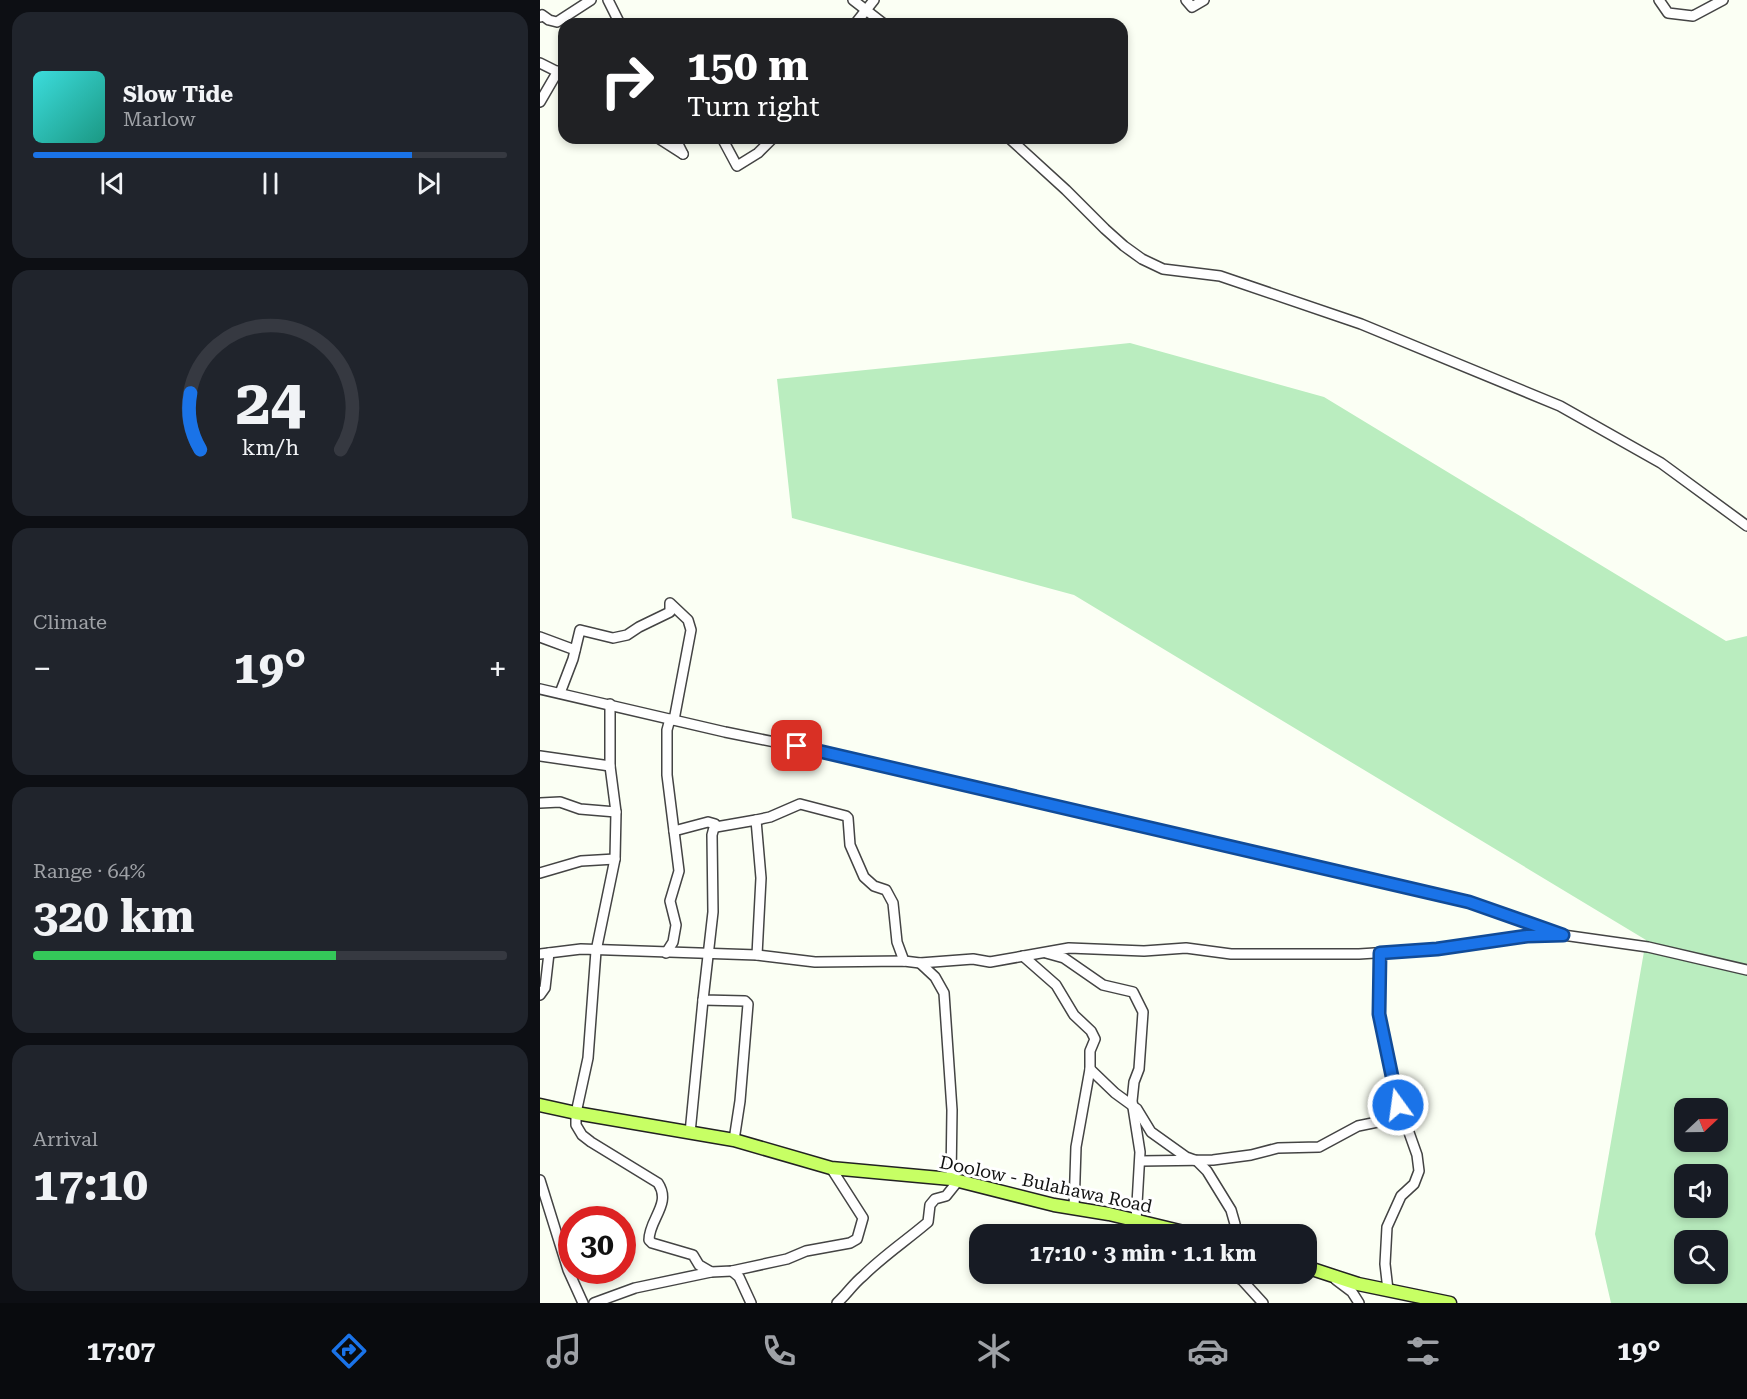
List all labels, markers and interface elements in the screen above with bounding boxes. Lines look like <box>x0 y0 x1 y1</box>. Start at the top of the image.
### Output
text: 150 m <box>687 41 809 90</box>
icon: right <box>588 42 666 120</box>
text: Slow Tide <box>123 82 233 107</box>
text: Turn right <box>687 91 820 123</box>
text: Marlow <box>123 107 196 131</box>
icon: previous <box>96 167 129 200</box>
icon: pause <box>254 167 287 200</box>
icon: next <box>412 167 445 200</box>
text: 24 <box>235 366 305 439</box>
text: km/h <box>241 436 299 461</box>
text: Climate <box>33 610 107 634</box>
text: 19° <box>234 641 306 694</box>
text: − <box>33 649 51 688</box>
text: + <box>489 649 507 688</box>
pin <box>771 720 822 771</box>
icon: arrive <box>780 729 813 762</box>
text: Range · 64% <box>33 859 145 883</box>
text: 320 km <box>33 890 194 943</box>
position arrow <box>1366 1073 1430 1137</box>
north arrow <box>1674 1098 1728 1152</box>
map controls <box>1674 1098 1728 1284</box>
text: Arrival <box>33 1127 98 1151</box>
street label: Doolow - Bulahawa Road <box>938 1151 1155 1217</box>
text: 17:10 <box>33 1158 148 1211</box>
button: sound <box>1674 1164 1728 1218</box>
speed limit sign: 30 <box>558 1206 636 1284</box>
button: search <box>1674 1230 1728 1284</box>
text: 17:10 · 3 min · 1.1 km <box>1030 1241 1256 1266</box>
icon: directions <box>328 1330 370 1372</box>
icon: music <box>543 1330 585 1372</box>
icon: phone <box>758 1330 800 1372</box>
icon: climate <box>973 1330 1015 1372</box>
icon: car <box>1187 1330 1229 1372</box>
icon: filters <box>1402 1330 1444 1372</box>
text: 17:07 <box>86 1335 155 1367</box>
text: 19° <box>1617 1335 1661 1367</box>

